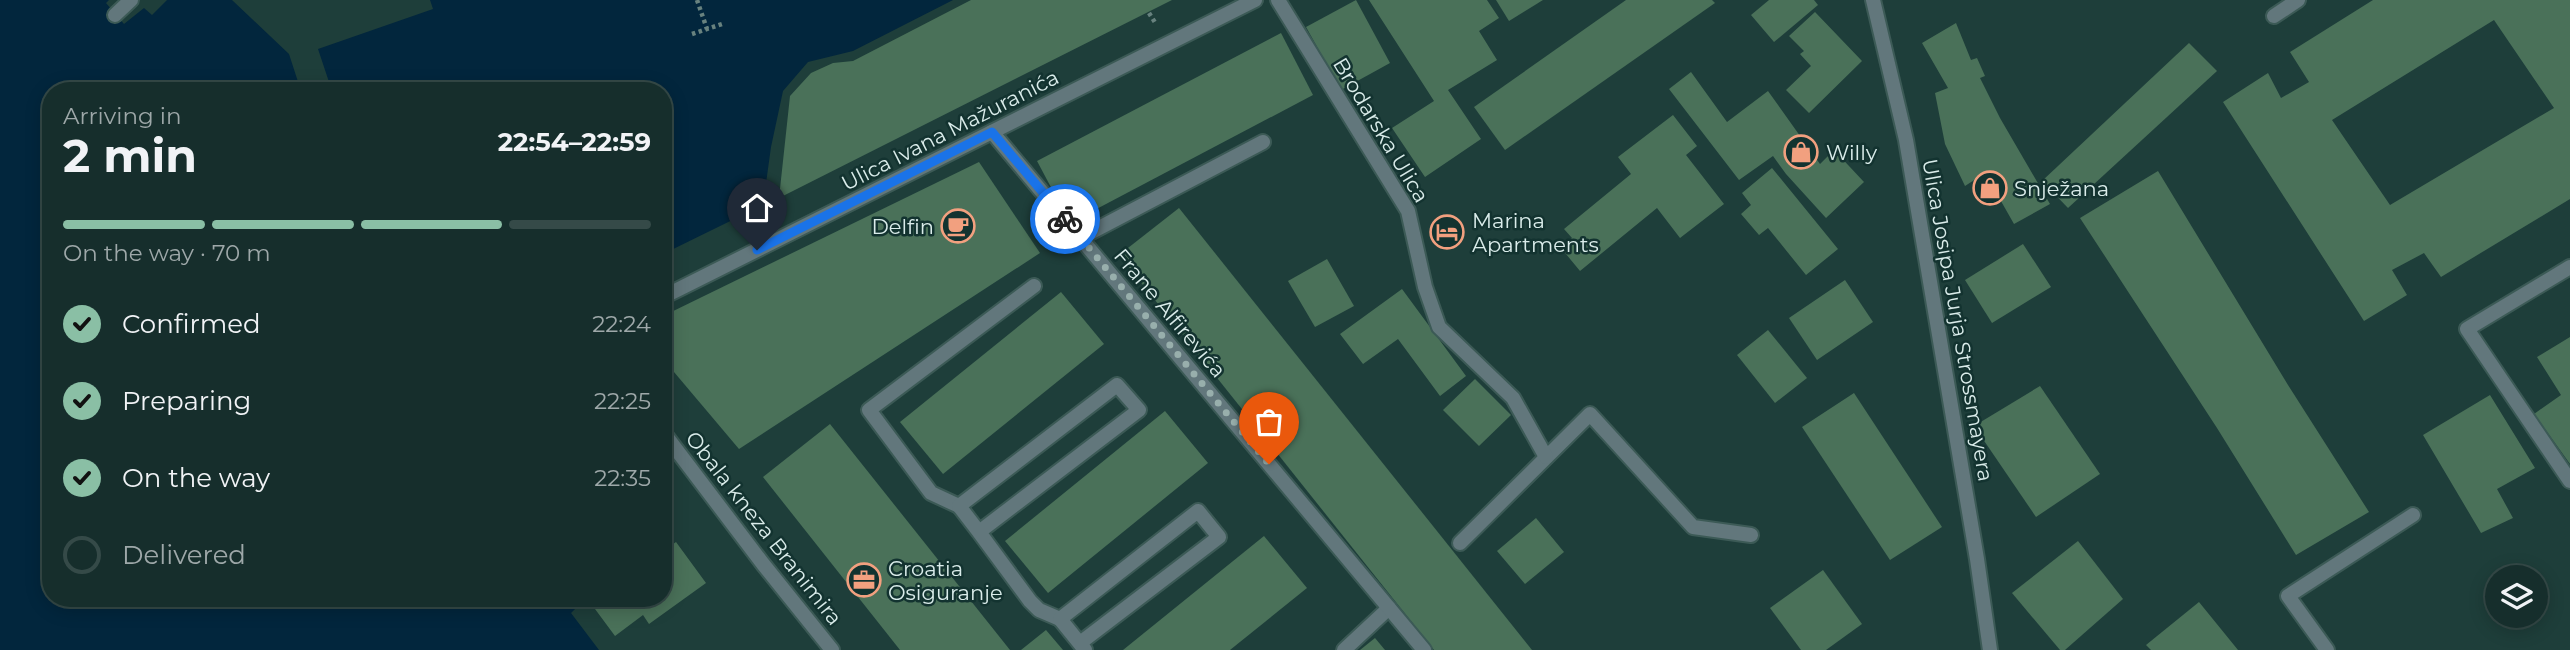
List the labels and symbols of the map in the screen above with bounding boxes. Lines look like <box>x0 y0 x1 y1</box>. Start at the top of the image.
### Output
street label: Brodarska Ulica <box>1328 53 1434 207</box>
street label: Ulica Ivana Mažuranića <box>837 64 1063 196</box>
shop icon: Willy <box>1782 133 1820 171</box>
place label: Willy <box>1826 140 1878 165</box>
street label: Ulica Josipa Jurja Strossmayera <box>1917 157 1999 483</box>
shop icon: Snježana <box>1971 169 2009 207</box>
place label: Snježana <box>2014 176 2109 201</box>
pin <box>727 178 787 250</box>
courier <box>1030 184 1100 254</box>
cafe icon: Delfin <box>939 207 977 245</box>
place label: Marina Apartments <box>1472 208 1599 257</box>
hotel icon: Marina Apartments <box>1428 213 1466 251</box>
place label: Delfin <box>872 214 934 239</box>
street label: Frane Alfirevića <box>1109 243 1231 383</box>
pin <box>1239 392 1299 464</box>
street label: Obala kneza Branimira <box>681 426 847 630</box>
place label: Croatia Osiguranje <box>888 556 1003 605</box>
office icon: Croatia Osiguranje <box>845 561 883 599</box>

